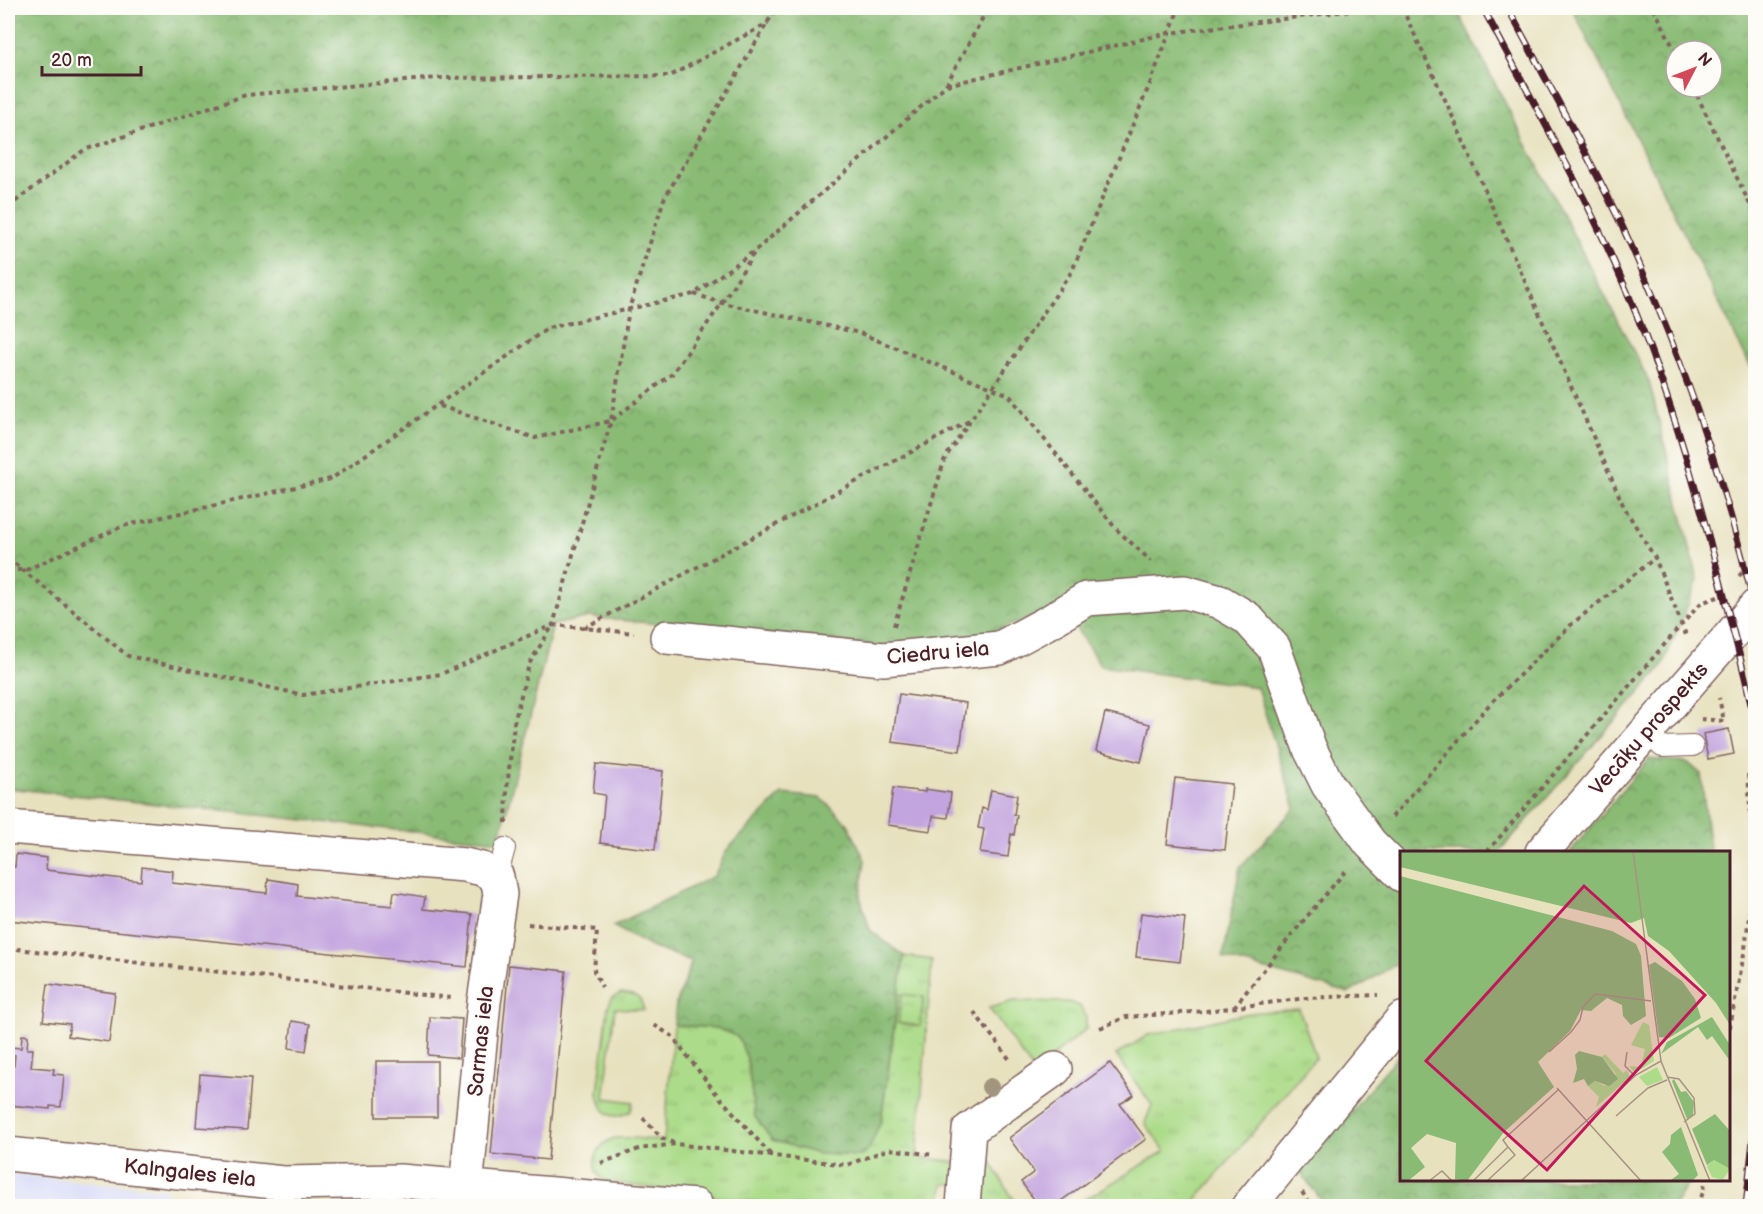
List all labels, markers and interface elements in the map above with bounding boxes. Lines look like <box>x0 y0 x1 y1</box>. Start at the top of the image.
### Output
scale bar <box>42 39 141 77</box>
north arrow <box>1664 39 1724 99</box>
text: N <box>1693 49 1715 71</box>
text: 20 m <box>51 50 92 71</box>
street label: Ciedru iela <box>886 636 990 670</box>
street label: Vecāķu prospekts <box>1584 657 1714 801</box>
inset map <box>1400 851 1730 1181</box>
street label: Sarmas iela <box>463 984 499 1098</box>
street label: Kalngales iela <box>123 1154 257 1192</box>

